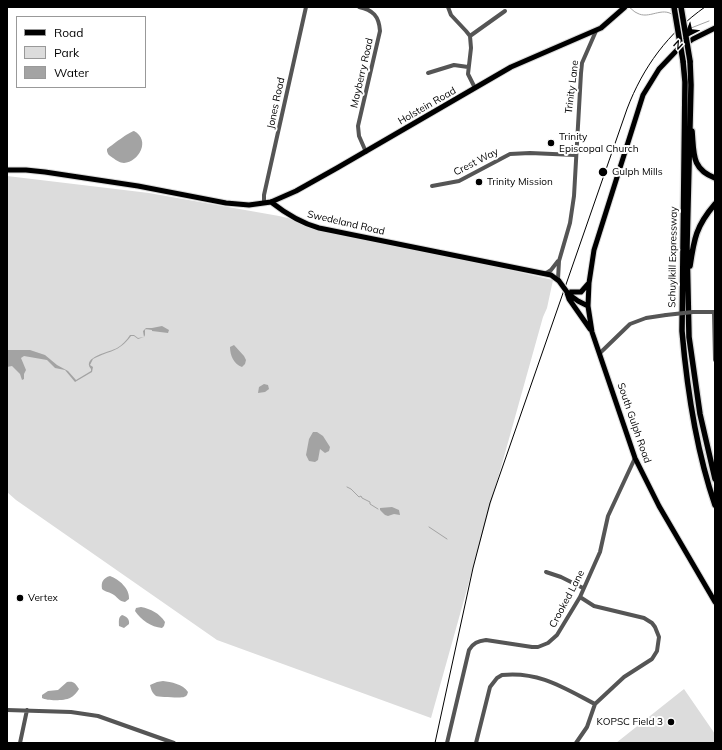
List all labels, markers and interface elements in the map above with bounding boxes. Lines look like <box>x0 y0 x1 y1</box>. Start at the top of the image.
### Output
legend <box>16 16 146 88</box>
north arrow <box>666 16 706 56</box>
text: Road <box>54 25 83 40</box>
street label: Mayberry Road <box>348 37 376 109</box>
text: N <box>670 37 686 53</box>
text: Park <box>54 45 79 60</box>
street label: Trinity Lane <box>563 60 581 114</box>
text: Water <box>54 65 89 80</box>
street label: Jones Road <box>265 76 287 130</box>
street label: Holstein Road <box>396 85 458 127</box>
place label: Trinity Episcopal Church <box>559 131 639 154</box>
marker: Trinity Episcopal Church <box>546 138 556 148</box>
street label: Crest Way <box>452 146 500 178</box>
marker: Gulph Mills <box>597 166 609 178</box>
place label: Gulph Mills <box>612 166 663 178</box>
place label: Trinity Mission <box>487 176 553 188</box>
marker: Trinity Mission <box>474 177 484 187</box>
street label: Schuylkill Expressway <box>666 206 680 308</box>
street label: Swedeland Road <box>306 208 386 238</box>
street label: South Gulph Road <box>615 381 653 465</box>
street label: Crooked Lane <box>547 568 587 630</box>
place label: Vertex <box>28 592 58 604</box>
marker: Vertex <box>15 593 25 603</box>
place label: KOPSC Field 3 <box>597 716 663 728</box>
marker: KOPSC Field 3 <box>666 717 676 727</box>

